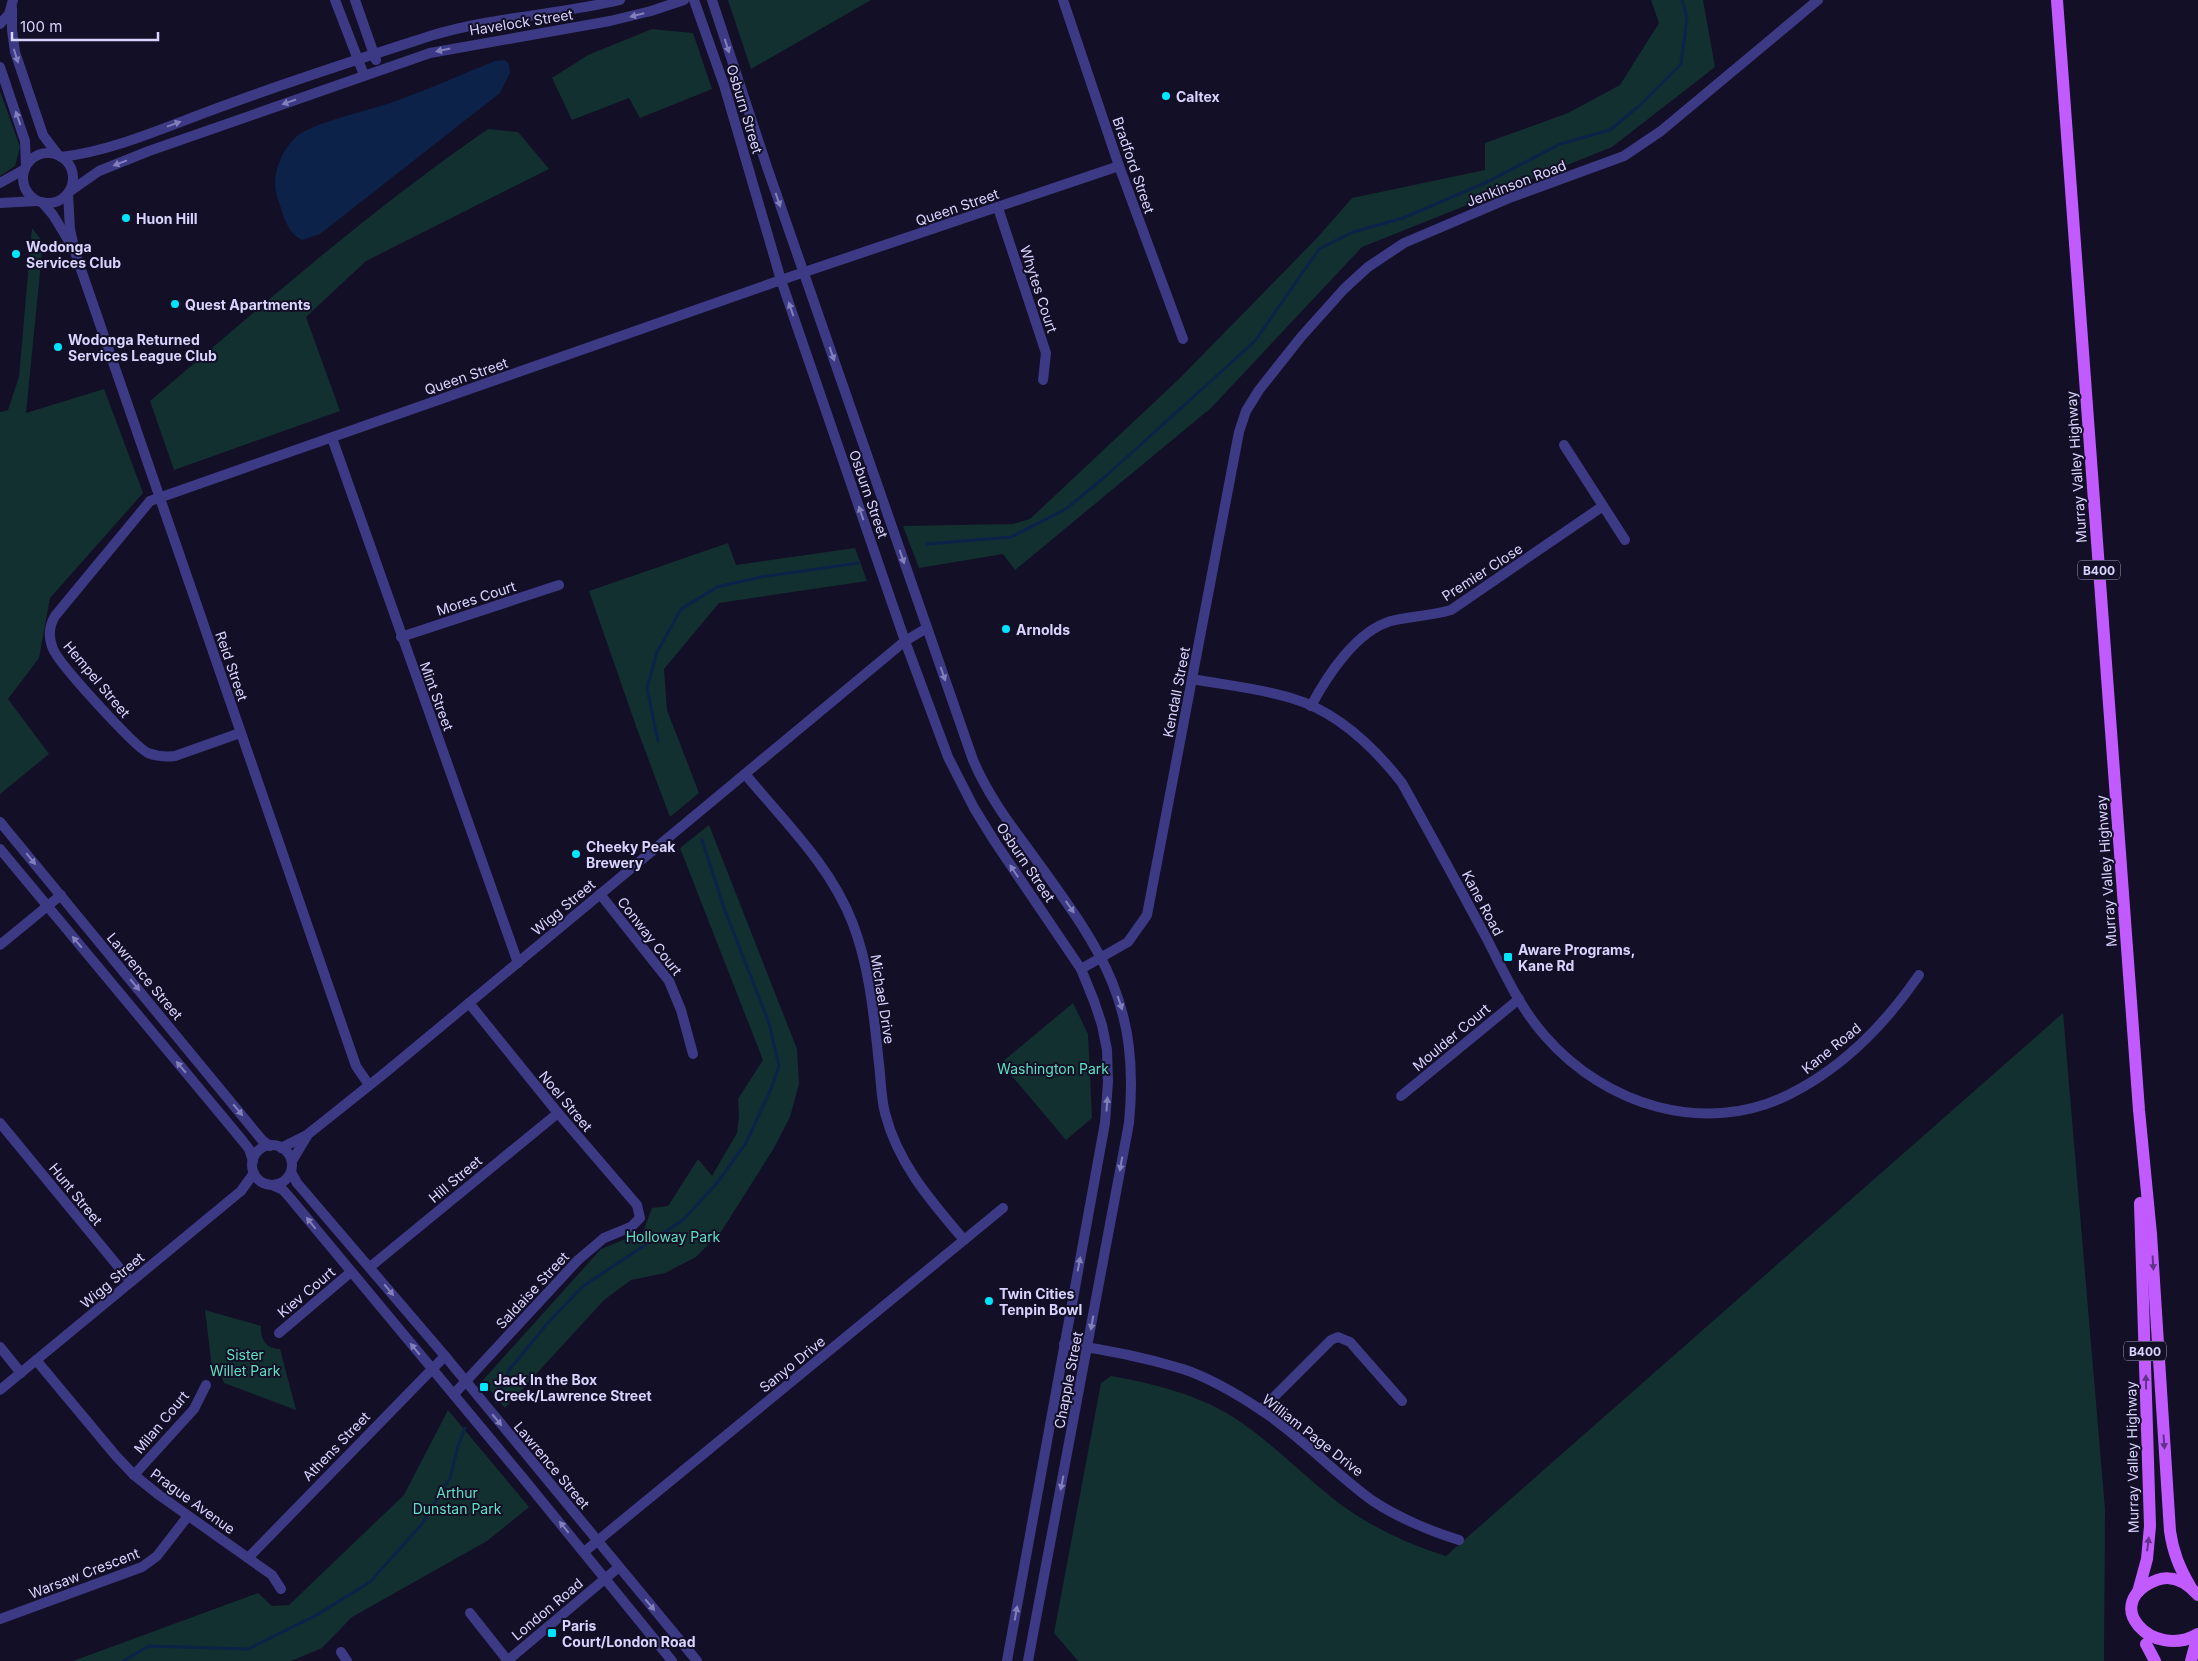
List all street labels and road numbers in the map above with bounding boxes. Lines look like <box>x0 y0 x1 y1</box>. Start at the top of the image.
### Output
street label: Havelock Street <box>468 5 574 39</box>
street label: Osburn Street <box>723 62 767 156</box>
street label: Bradford Street <box>1110 114 1159 216</box>
street label: Jenkinson Road <box>1464 156 1568 210</box>
street label: Queen Street <box>913 185 1001 229</box>
street label: Whytes Court <box>1017 243 1061 335</box>
street label: Queen Street <box>422 354 510 398</box>
street label: Murray Valley Highway <box>2062 390 2090 543</box>
street label: Osburn Street <box>846 448 892 541</box>
street label: Premier Close <box>1438 540 1526 604</box>
road number: B400 <box>2078 560 2120 580</box>
street label: Mores Court <box>434 577 518 619</box>
street label: Reid Street <box>212 629 252 703</box>
street label: Hempel Street <box>60 637 134 721</box>
street label: Kendall Street <box>1159 645 1193 739</box>
street label: Mint Street <box>417 659 457 733</box>
street label: Murray Valley Highway <box>2092 794 2120 947</box>
street label: Osburn Street <box>993 819 1059 905</box>
street label: Kane Road <box>1459 867 1507 939</box>
street label: Wigg Street <box>528 875 599 939</box>
street label: Conway Court <box>614 893 686 979</box>
street label: Lawrence Street <box>104 929 187 1023</box>
street label: Michael Drive <box>868 953 898 1045</box>
street label: Moulder Court <box>1409 999 1493 1074</box>
street label: Kane Road <box>1798 1019 1864 1077</box>
street label: Noel Street <box>536 1067 597 1135</box>
street label: Hill Street <box>425 1152 485 1206</box>
street label: Hunt Street <box>46 1160 106 1229</box>
street label: Wigg Street <box>77 1248 148 1312</box>
street label: Saldaise Street <box>492 1248 572 1332</box>
street label: Kiev Court <box>274 1263 338 1321</box>
street label: Chapple Street <box>1050 1330 1086 1430</box>
street label: Sanyo Drive <box>756 1332 828 1396</box>
road number: B400 <box>2124 1342 2166 1360</box>
street label: Murray Valley Highway <box>2122 1381 2142 1533</box>
street label: Milan Court <box>130 1387 192 1457</box>
street label: William Page Drive <box>1259 1390 1367 1480</box>
street label: Athens Street <box>299 1408 373 1484</box>
street label: Lawrence Street <box>511 1418 594 1512</box>
street label: Prague Avenue <box>147 1465 239 1537</box>
street label: Warsaw Crescent <box>26 1544 142 1602</box>
street label: London Road <box>508 1574 586 1644</box>

